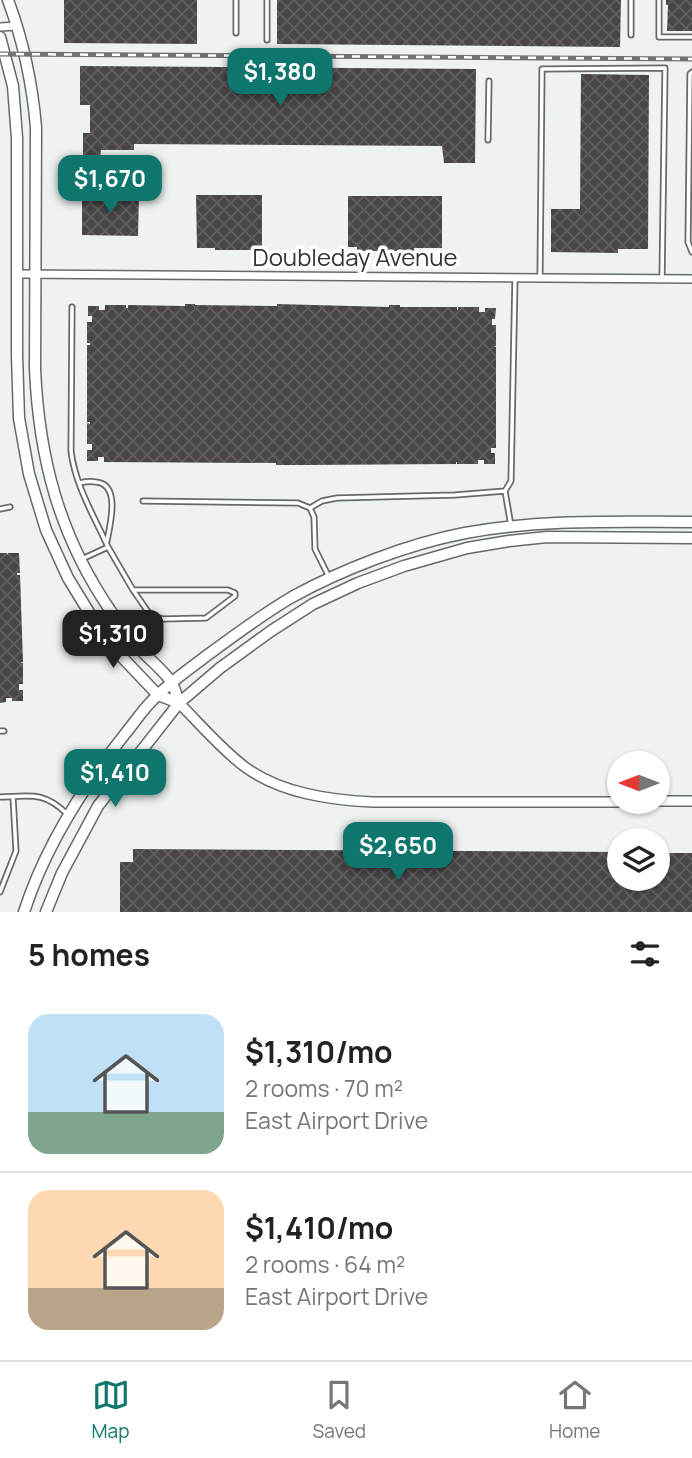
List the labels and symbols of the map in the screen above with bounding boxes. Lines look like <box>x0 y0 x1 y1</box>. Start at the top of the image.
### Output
pin: $1,380 <box>223 48 337 108</box>
pin: $1,670 <box>53 156 167 215</box>
street label: Doubleday Avenue <box>253 240 457 273</box>
pin: $1,310 <box>56 610 170 670</box>
pin: $1,410 <box>58 750 172 809</box>
north arrow <box>607 751 670 814</box>
pin: $2,650 <box>341 822 455 882</box>

